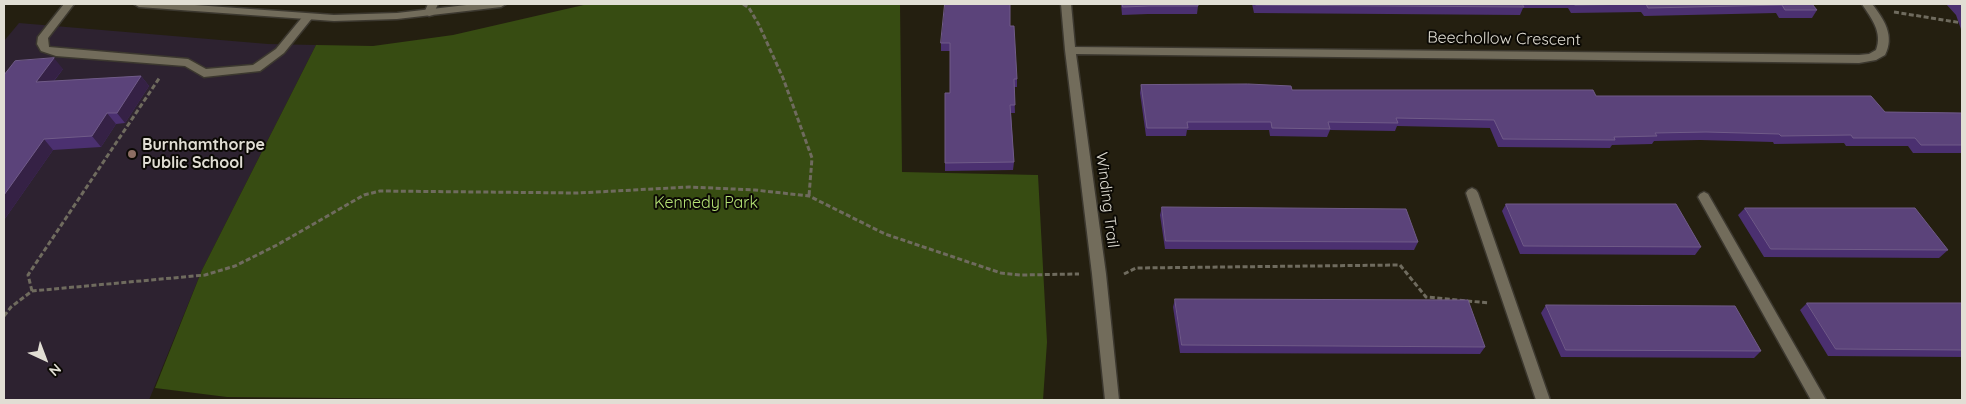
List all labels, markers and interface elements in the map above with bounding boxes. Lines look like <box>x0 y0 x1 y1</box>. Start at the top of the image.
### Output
street label: Beechollow Crescent <box>1427 28 1581 50</box>
place label: Burnhamthorpe Public School <box>142 135 265 173</box>
marker: Burnhamthorpe Public School <box>126 148 138 160</box>
street label: Winding Trail <box>1092 151 1122 249</box>
park label: Kennedy Park <box>654 193 758 213</box>
north arrow <box>20 334 70 384</box>
text: N <box>45 360 65 380</box>

